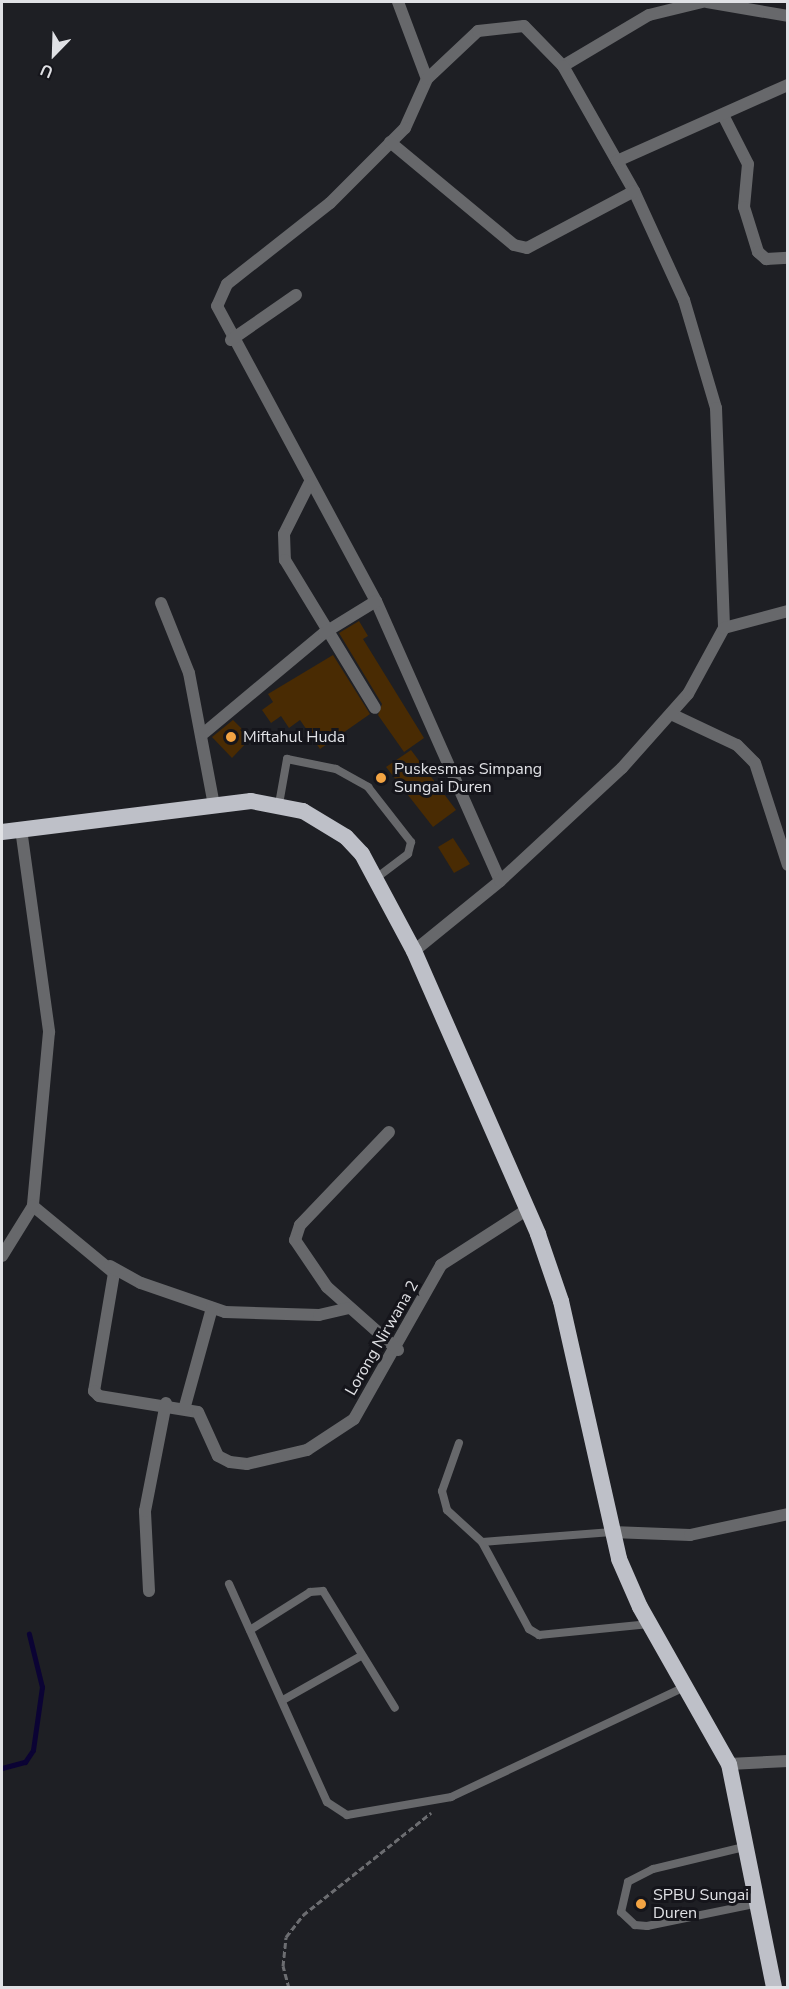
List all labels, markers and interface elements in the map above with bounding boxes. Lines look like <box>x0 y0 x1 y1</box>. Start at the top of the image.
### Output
north arrow <box>24 24 84 84</box>
text: U <box>37 58 57 83</box>
place label: Miftahul Huda <box>243 727 345 747</box>
marker: Miftahul Huda <box>224 730 238 744</box>
place label: Puskesmas Simpang Sungai Duren <box>394 759 542 797</box>
marker: Puskesmas Simpang Sungai Duren <box>372 769 390 787</box>
street label: Lorong Nirwana 2 <box>341 1277 423 1399</box>
place label: SPBU Sungai Duren <box>653 1885 749 1923</box>
marker: SPBU Sungai Duren <box>634 1897 648 1911</box>

